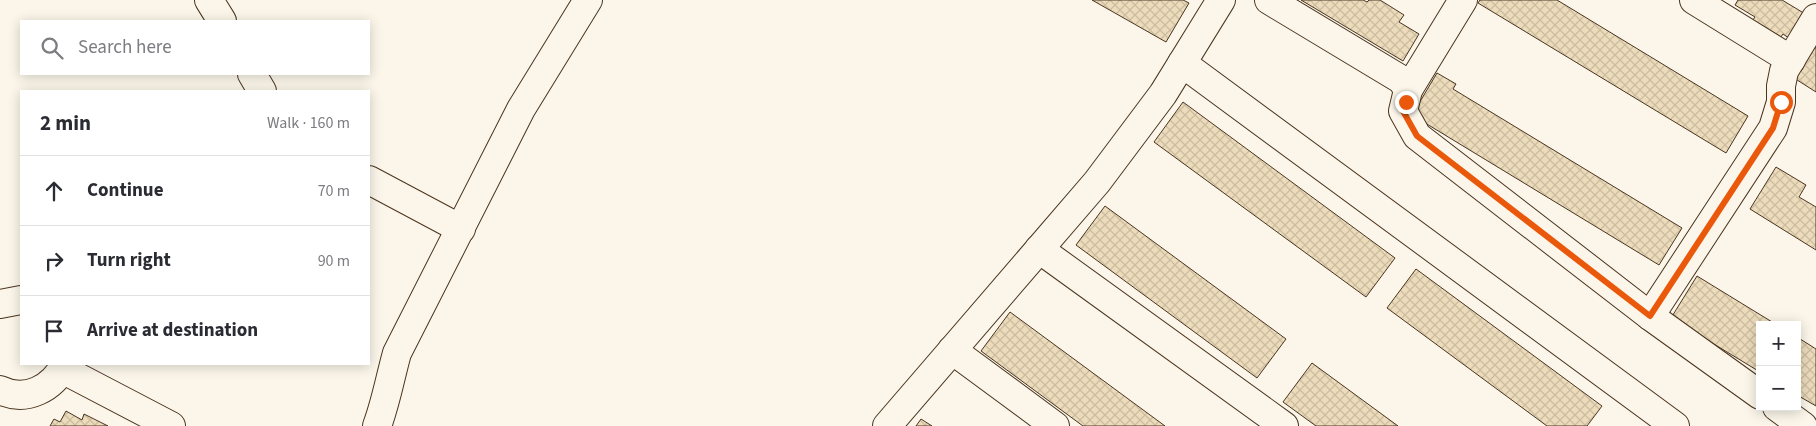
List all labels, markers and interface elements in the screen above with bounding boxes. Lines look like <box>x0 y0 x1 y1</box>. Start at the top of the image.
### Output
search box <box>20 20 370 75</box>
icon: search <box>38 34 66 62</box>
text: Search here <box>78 34 172 61</box>
route end <box>1395 91 1418 114</box>
route start <box>1770 91 1793 114</box>
text: 2 min <box>40 108 91 138</box>
text: Walk · 160 m <box>267 112 350 134</box>
icon: ahead <box>40 177 68 205</box>
text: Continue <box>87 177 164 204</box>
text: 70 m <box>318 180 350 202</box>
icon: right <box>40 247 68 275</box>
text: Turn right <box>87 247 171 274</box>
text: 90 m <box>318 250 350 272</box>
icon: arrive <box>40 317 68 345</box>
text: Arrive at destination <box>87 317 258 344</box>
map controls <box>1756 321 1801 411</box>
button: + <box>1756 321 1801 366</box>
button: − <box>1756 366 1801 411</box>

